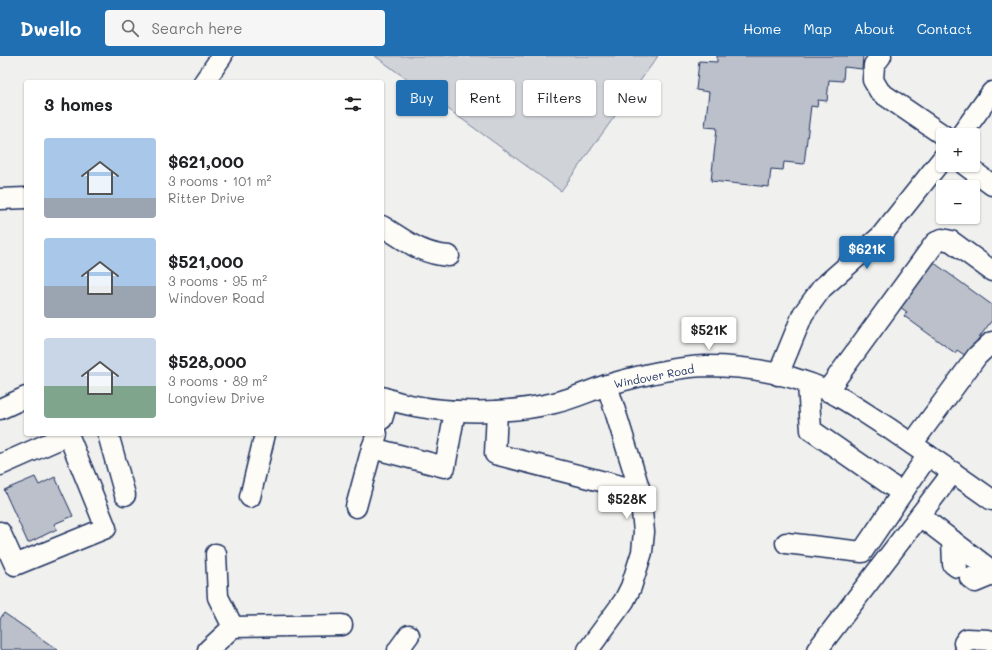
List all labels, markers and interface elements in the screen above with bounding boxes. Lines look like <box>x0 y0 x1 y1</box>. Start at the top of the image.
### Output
search box <box>105 10 385 46</box>
text: Dwello <box>20 16 81 41</box>
icon: search <box>119 17 141 39</box>
text: Search here <box>151 18 243 38</box>
text: Home <box>743 19 781 38</box>
text: Map <box>803 19 832 38</box>
text: About <box>854 19 895 38</box>
text: Contact <box>917 19 972 38</box>
chip: Buy <box>396 80 448 116</box>
chip: Rent <box>456 80 515 116</box>
chip: Filters <box>523 80 596 116</box>
chip: New <box>604 80 661 116</box>
text: 3 homes <box>44 93 113 115</box>
icon: filters <box>342 93 364 115</box>
map controls <box>936 128 980 224</box>
button: + <box>936 128 980 172</box>
text: $621,000 <box>168 150 244 172</box>
icon: home <box>76 154 124 202</box>
text: 3 rooms · 101 m² <box>168 172 271 189</box>
button: − <box>936 180 980 224</box>
text: Ritter Drive <box>168 189 245 206</box>
pin: $621K <box>839 236 895 270</box>
text: $621K <box>848 240 886 257</box>
text: $521,000 <box>168 250 243 272</box>
icon: home <box>76 254 124 302</box>
text: 3 rooms · 95 m² <box>168 272 267 289</box>
text: Windover Road <box>168 289 265 306</box>
pin: $521K <box>681 317 737 351</box>
text: $521K <box>690 321 728 338</box>
text: $528,000 <box>168 350 247 372</box>
icon: home <box>76 354 124 402</box>
street label: Windover Road <box>612 361 696 391</box>
text: 3 rooms · 89 m² <box>168 372 267 389</box>
text: Longview Drive <box>168 389 265 406</box>
pin: $528K <box>599 486 655 520</box>
text: $528K <box>607 490 647 507</box>

